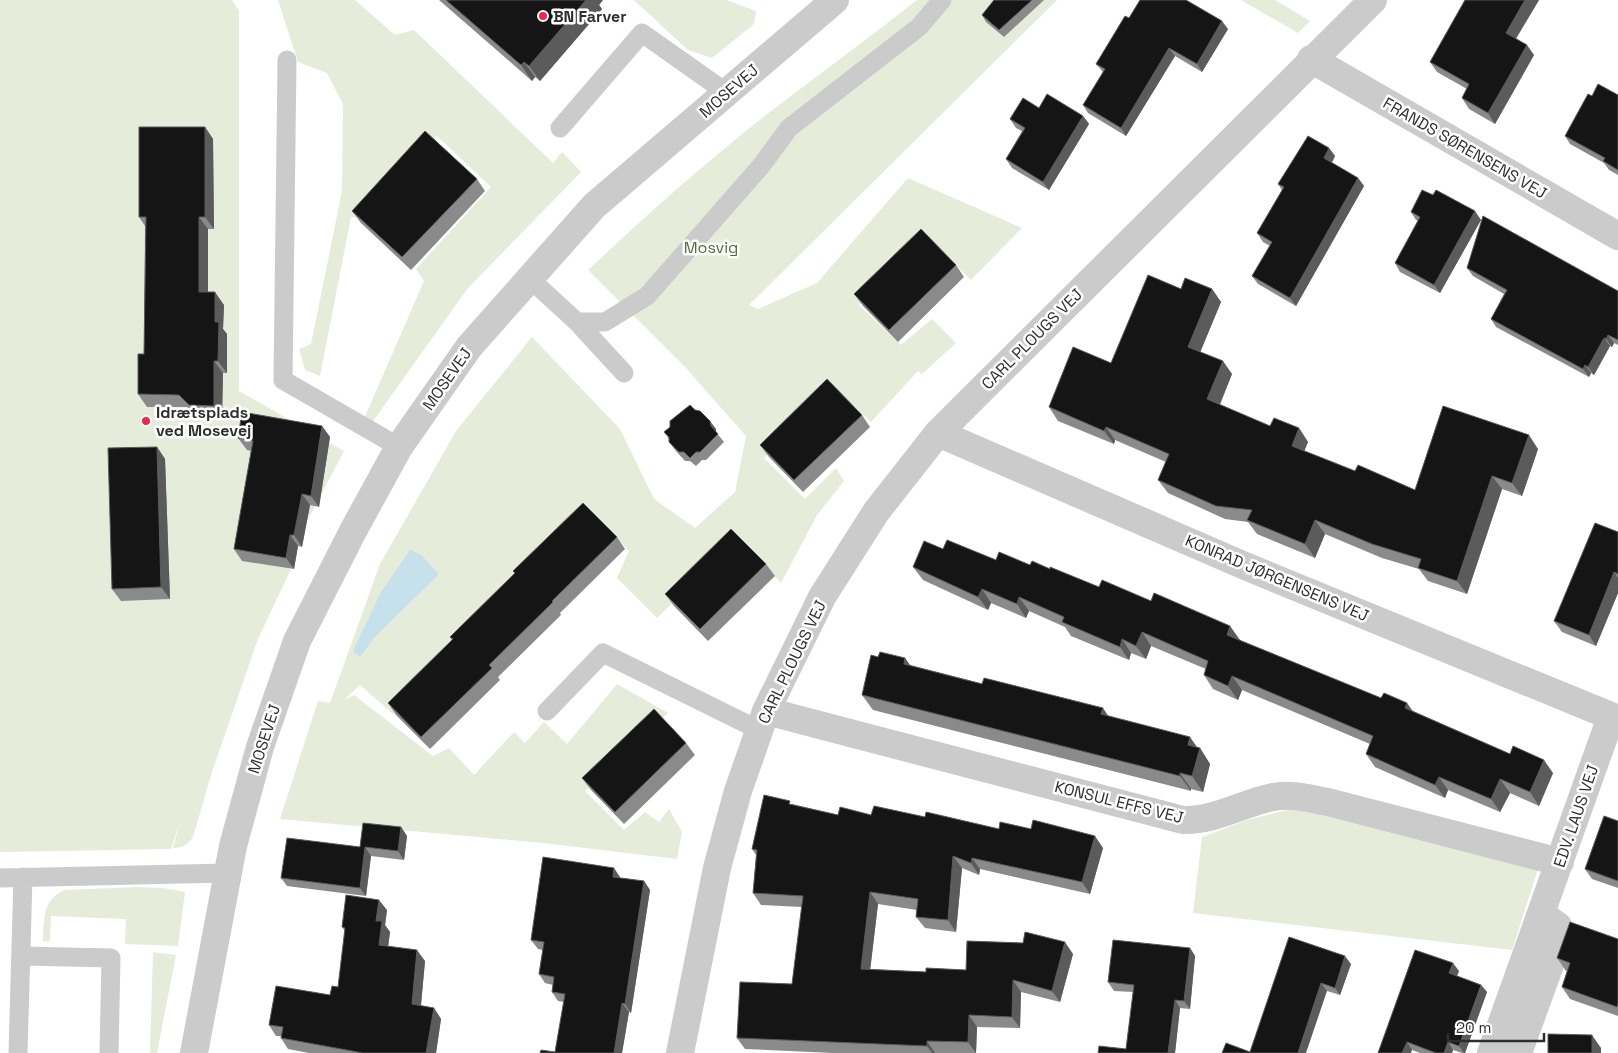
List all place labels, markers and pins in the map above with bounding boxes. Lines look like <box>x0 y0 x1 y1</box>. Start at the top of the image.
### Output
place label: BN Farver <box>553 6 627 27</box>
marker: BN Farver <box>537 10 549 22</box>
place label: Idrætsplads ved Mosevej <box>156 402 251 441</box>
marker: Idrætsplads ved Mosevej <box>140 415 152 427</box>

